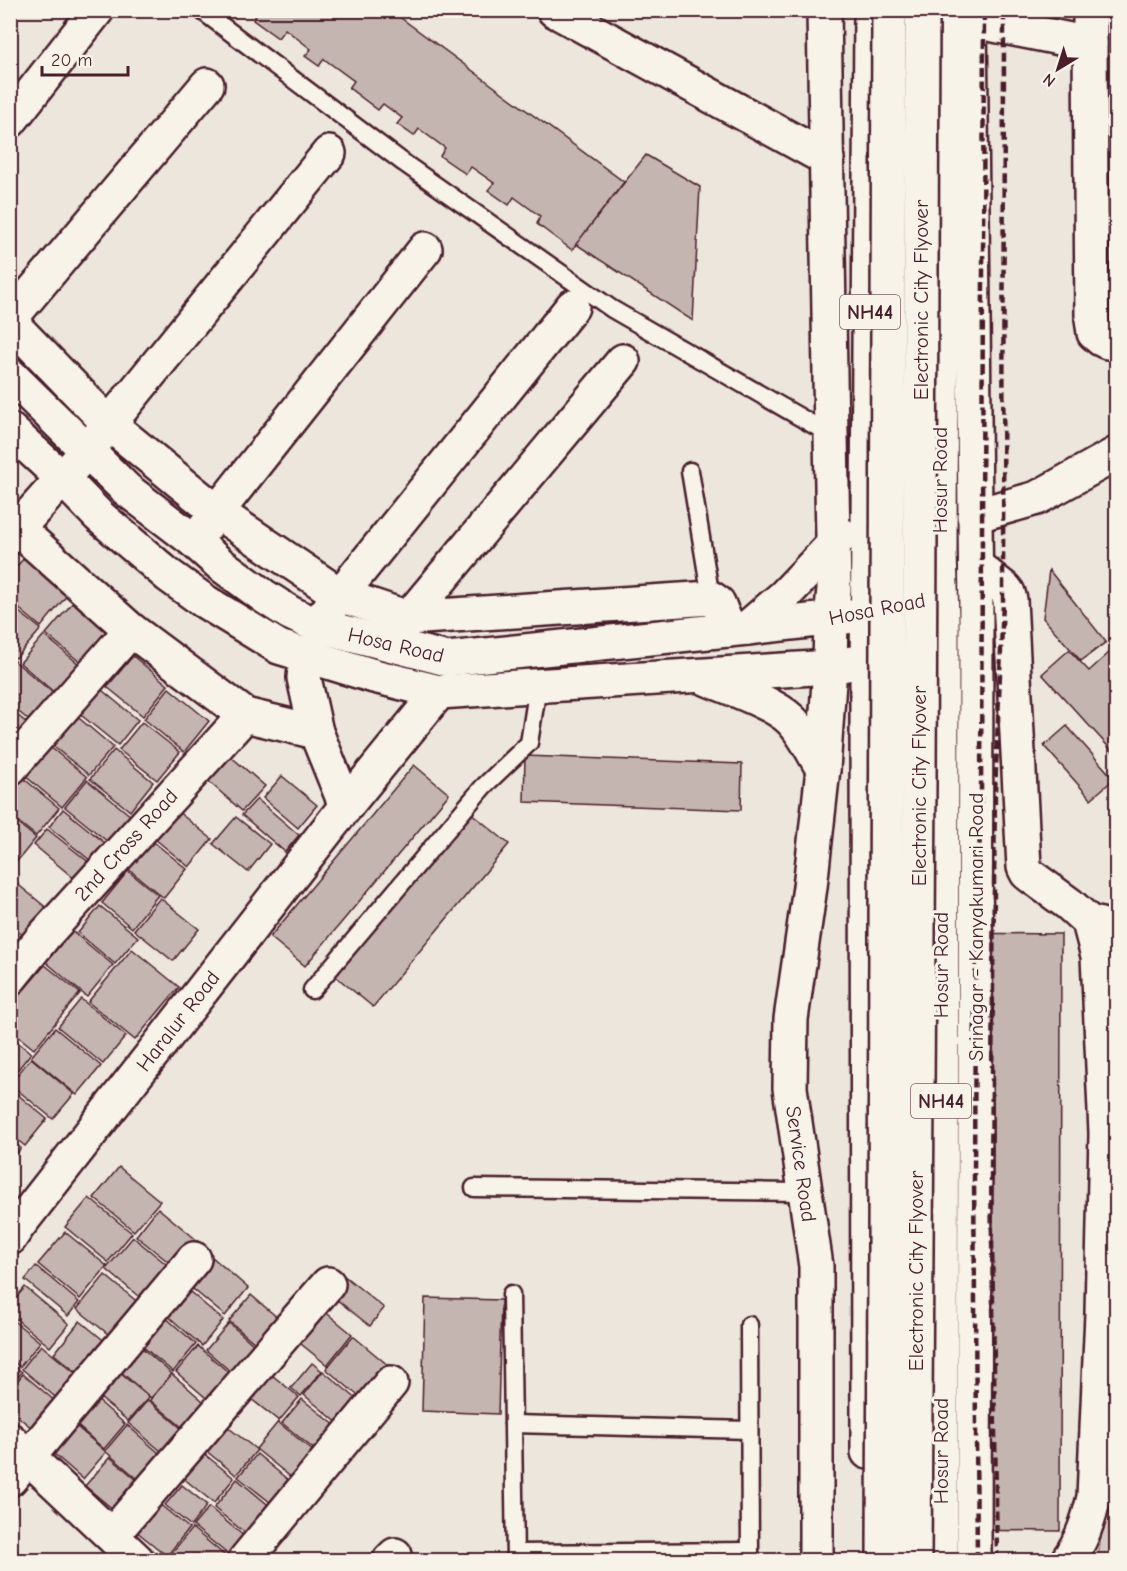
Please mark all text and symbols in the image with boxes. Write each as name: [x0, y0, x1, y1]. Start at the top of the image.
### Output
scale bar: [42, 39, 128, 77]
north arrow: [1028, 39, 1088, 99]
text: 20 m: [51, 50, 92, 71]
text: N: [1040, 70, 1059, 90]
street label: Electronic City Flyover: [909, 199, 933, 400]
road number: NH44: [840, 295, 900, 329]
street label: Hosur Road: [928, 427, 952, 533]
street label: Hosa Road: [827, 588, 927, 630]
street label: Hosa Road: [346, 622, 446, 668]
street label: Electronic City Flyover: [907, 685, 931, 886]
street label: 2nd Cross Road: [69, 784, 183, 906]
street label: Srinagar - Kanyakumari Road: [964, 793, 988, 1061]
street label: Hosur Road: [929, 912, 953, 1018]
street label: Haralur Road: [131, 966, 225, 1076]
road number: NH44: [911, 1084, 971, 1118]
street label: Service Road: [781, 1104, 821, 1224]
street label: Electronic City Flyover: [904, 1170, 928, 1371]
street label: Hosur Road: [929, 1398, 953, 1504]

